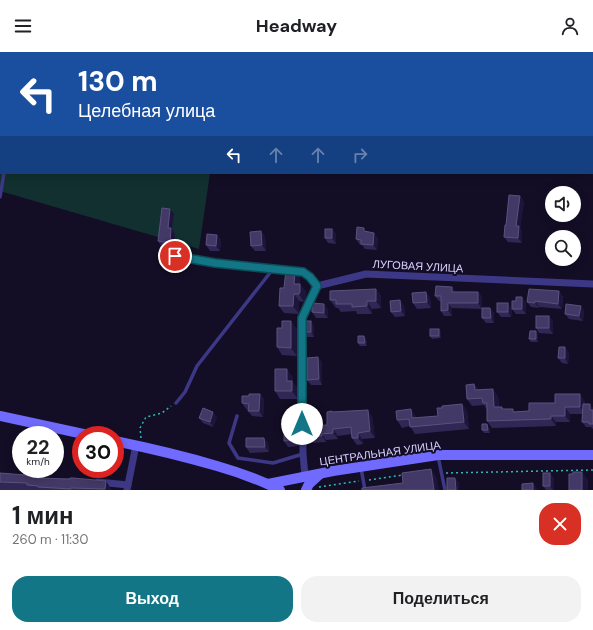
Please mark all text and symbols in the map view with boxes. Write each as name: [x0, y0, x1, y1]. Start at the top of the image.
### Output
text: Headway: [256, 14, 337, 38]
icon: menu: [12, 15, 34, 37]
icon: person: [559, 15, 581, 37]
text: 130 m: [78, 63, 158, 100]
icon: left: [12, 68, 64, 120]
text: Целебная улица: [78, 99, 215, 123]
icon: left: [223, 144, 245, 166]
icon: ahead: [265, 144, 287, 166]
icon: ahead: [307, 144, 329, 166]
icon: right: [349, 144, 371, 166]
map controls: [545, 186, 581, 266]
button: sound: [545, 186, 581, 222]
button: search: [545, 230, 581, 266]
pin: [158, 239, 192, 273]
icon: arrive: [164, 245, 186, 267]
street label: ЛУГОВАЯ УЛИЦА: [372, 257, 464, 275]
position arrow: [281, 403, 323, 445]
speed limit sign: 30: [72, 426, 124, 478]
text: 22: [26, 434, 50, 460]
street label: ЦЕНТРАЛЬНАЯ УЛИЦА: [319, 437, 442, 468]
text: km/h: [26, 455, 50, 468]
text: 1 мин: [12, 500, 73, 531]
button: close: [539, 503, 581, 545]
text: 260 m · 11:30: [12, 531, 88, 548]
button: Выход: [12, 576, 293, 622]
button: Поделиться: [301, 576, 581, 622]

